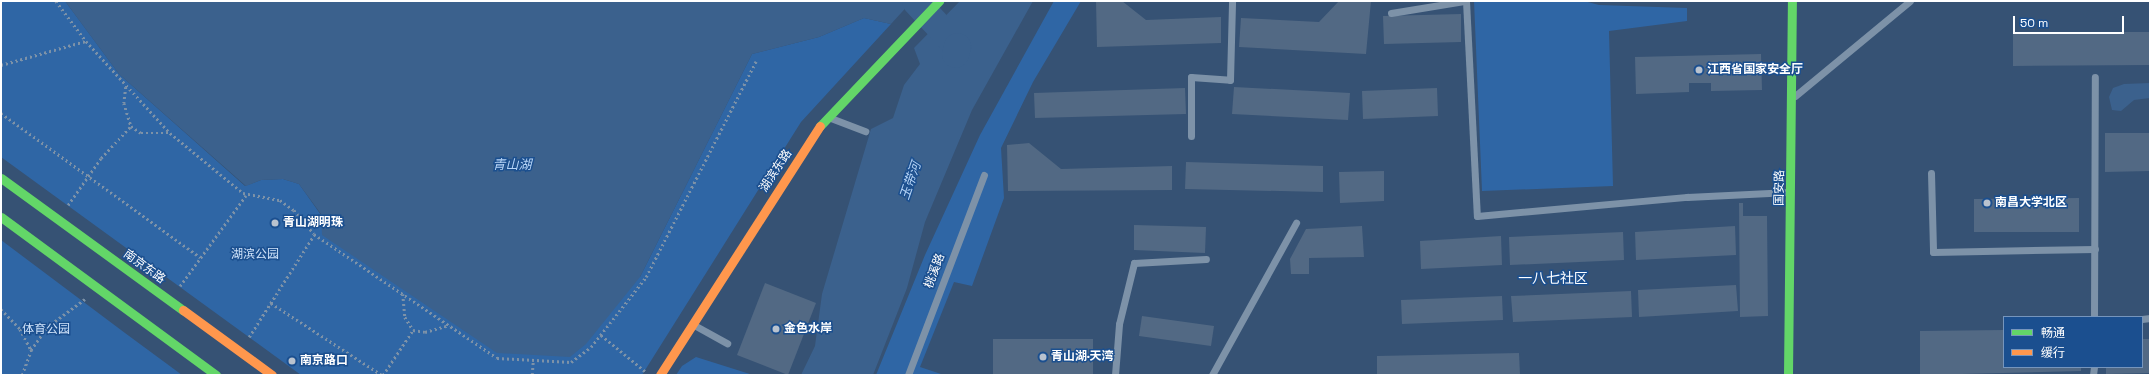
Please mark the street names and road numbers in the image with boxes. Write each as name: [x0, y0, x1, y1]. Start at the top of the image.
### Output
street label: 湖滨东路: [757, 147, 795, 195]
street label: 国安路: [1772, 170, 1788, 206]
street label: 南京东路: [120, 247, 168, 287]
street label: 桃溪路: [922, 252, 948, 290]

